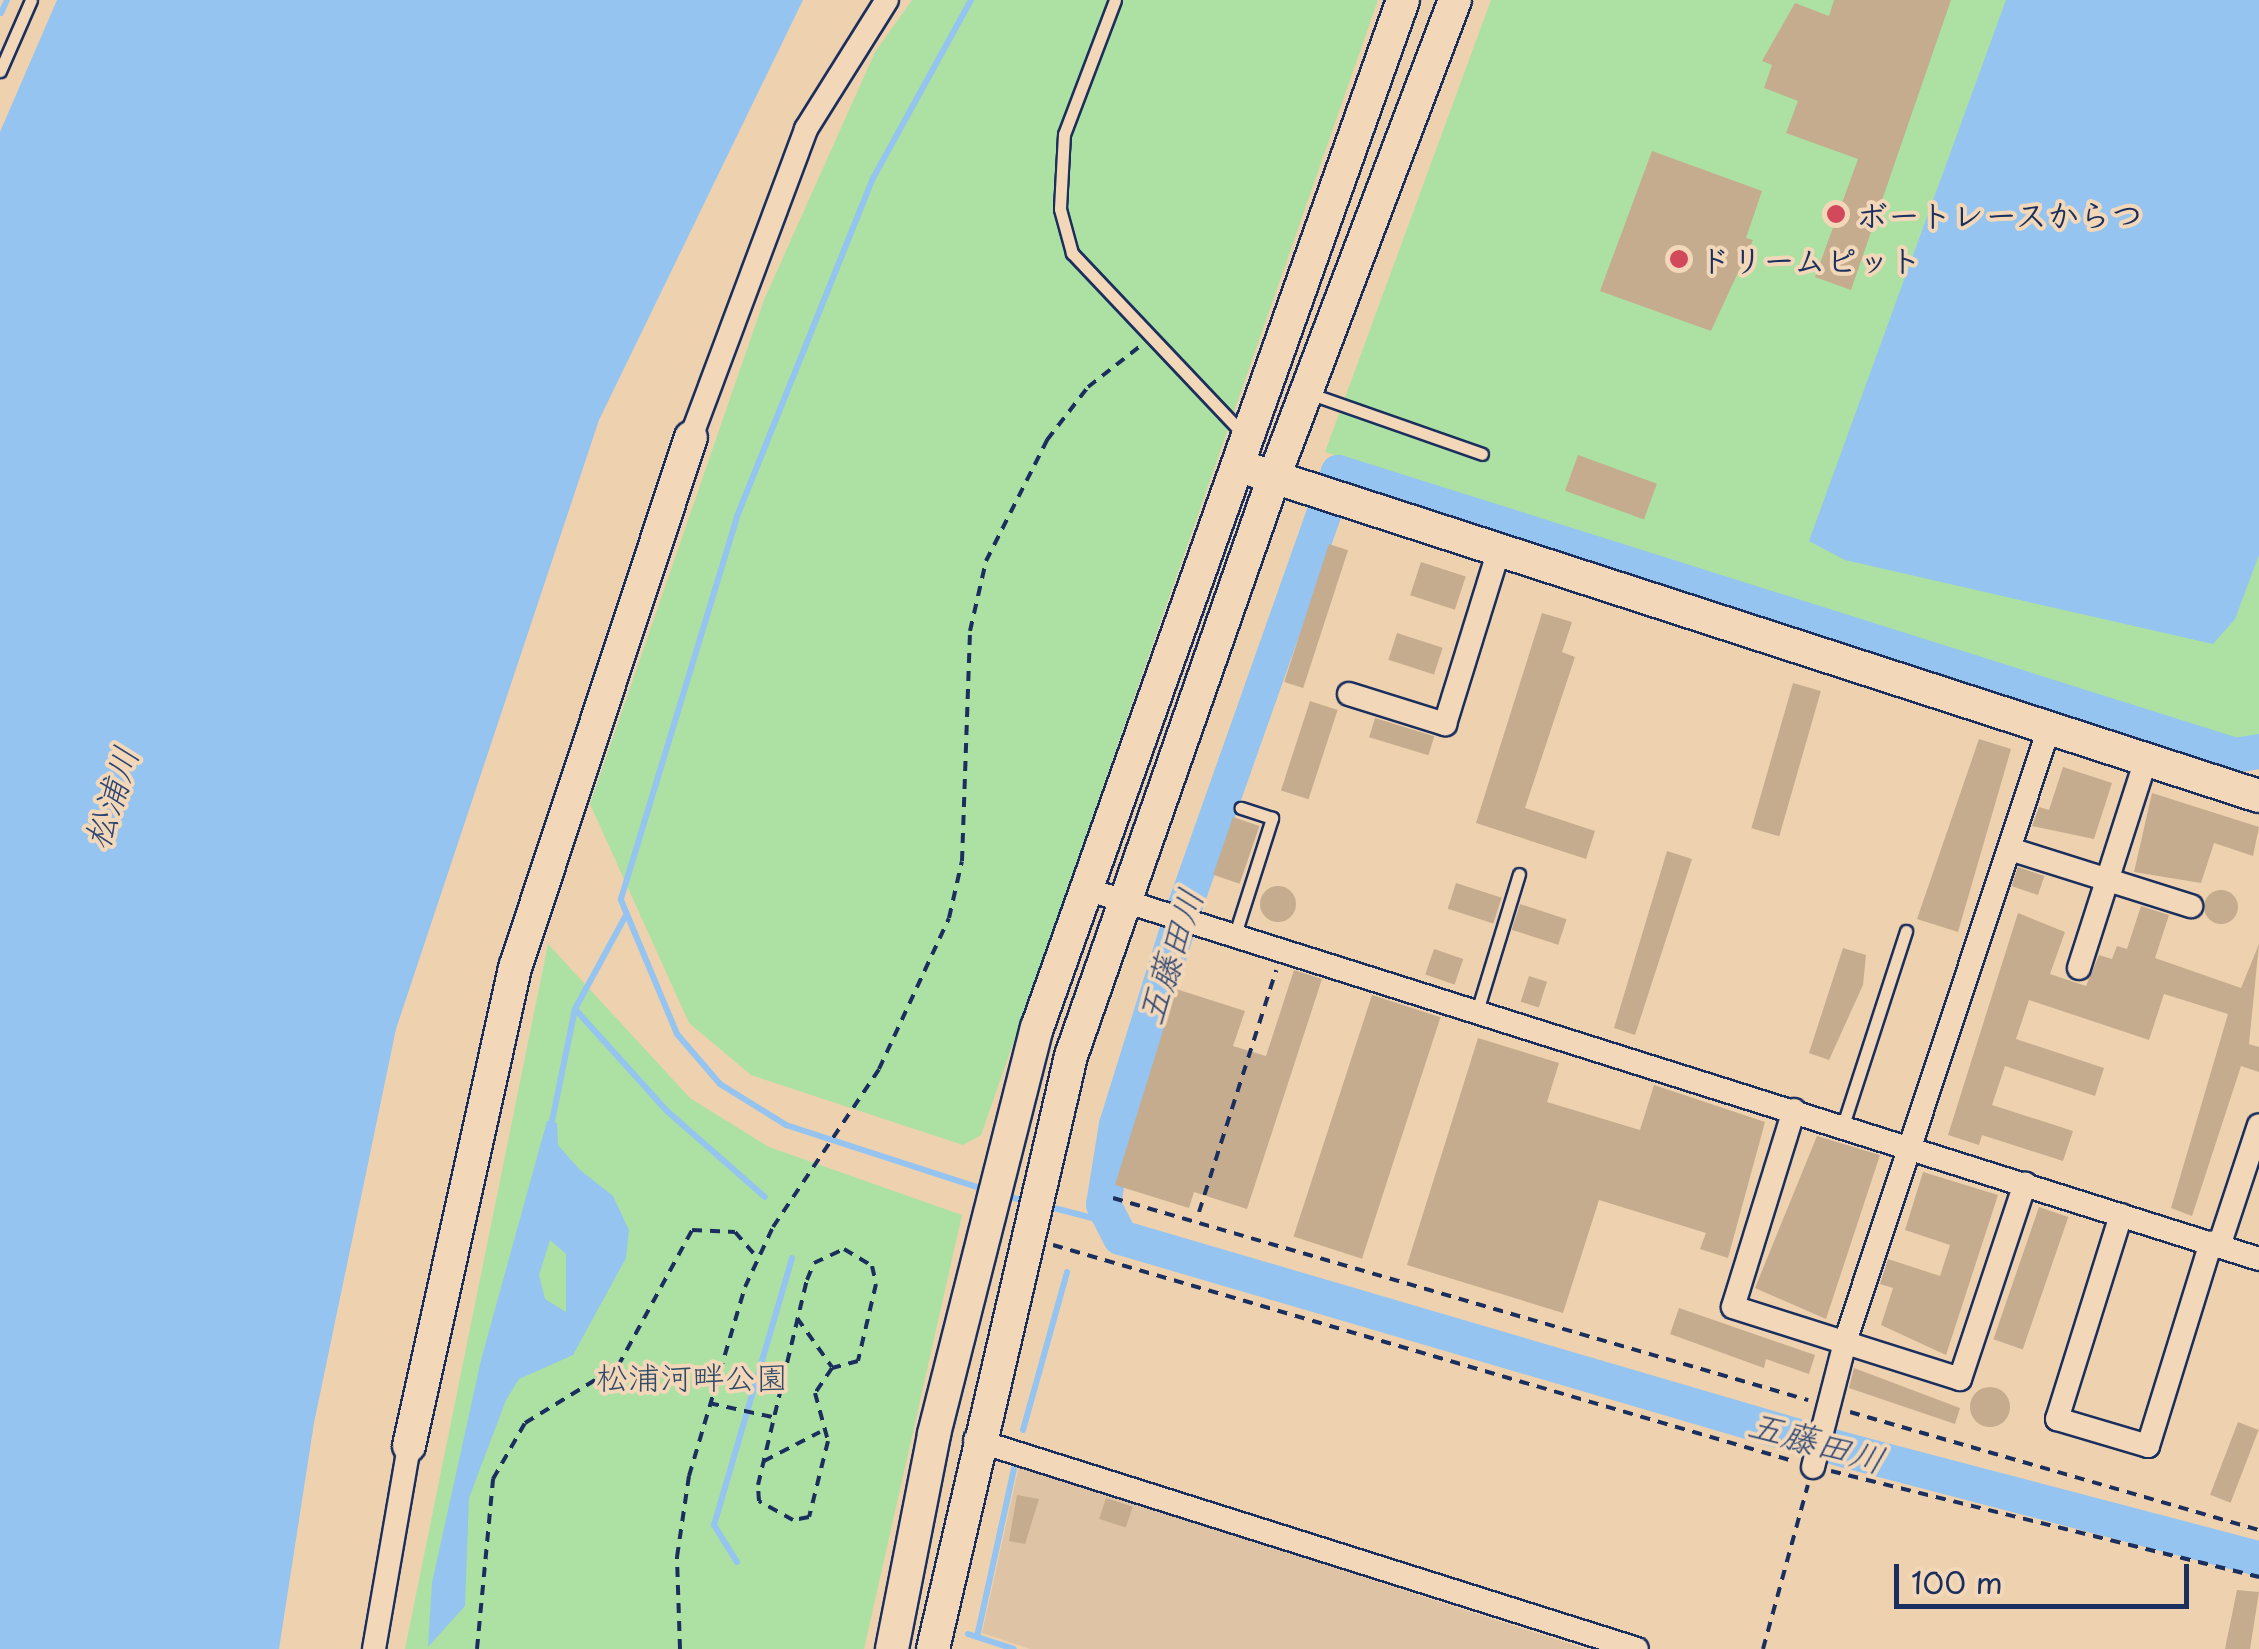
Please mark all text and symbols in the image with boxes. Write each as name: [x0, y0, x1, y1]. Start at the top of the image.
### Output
place label: ボートレースからつ: [1856, 195, 2145, 233]
marker: ボートレースからつ: [1825, 203, 1847, 225]
place label: ドリームピット: [1699, 240, 1923, 278]
marker: ドリームピット: [1668, 248, 1690, 270]
water label: 松浦川: [74, 741, 146, 853]
water label: 五藤田川: [1127, 883, 1211, 1029]
park label: 松浦河畔公園: [596, 1357, 788, 1395]
water label: 五藤田川: [1744, 1402, 1890, 1480]
scale bar: [1899, 1544, 2194, 1606]
text: 100 m: [1911, 1559, 2003, 1604]

